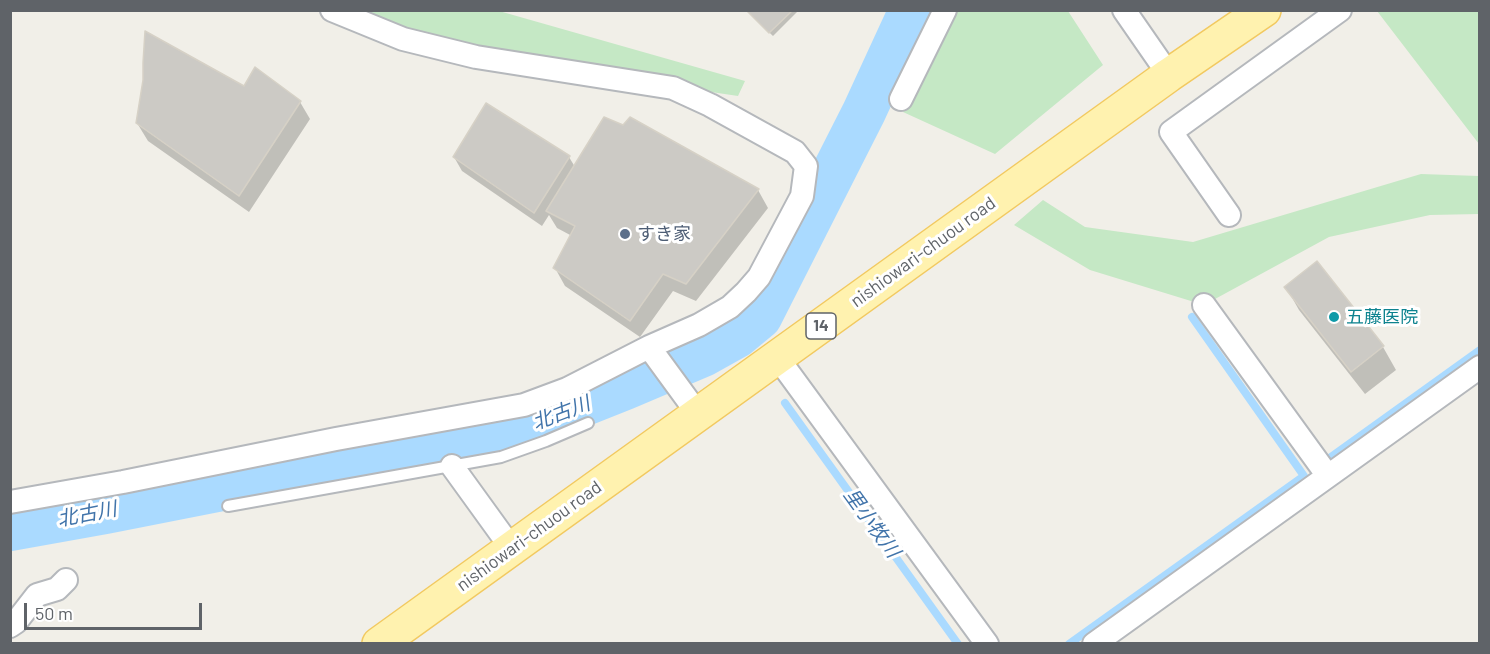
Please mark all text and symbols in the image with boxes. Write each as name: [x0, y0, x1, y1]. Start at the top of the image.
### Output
street label: nishiowari-chuou road: [846, 192, 1000, 312]
place label: すき家: [637, 223, 691, 245]
marker: すき家: [618, 227, 632, 241]
place label: 五藤医院: [1346, 306, 1418, 328]
marker: 五藤医院: [1327, 310, 1341, 324]
road number: 14: [806, 313, 836, 339]
water label: 北古川: [529, 391, 593, 435]
street label: nishiowari-chuou road: [452, 476, 606, 596]
water label: 里小牧川: [839, 484, 905, 562]
water label: 北古川: [55, 496, 119, 532]
scale bar: [27, 591, 206, 629]
text: 50 m: [35, 602, 73, 624]

